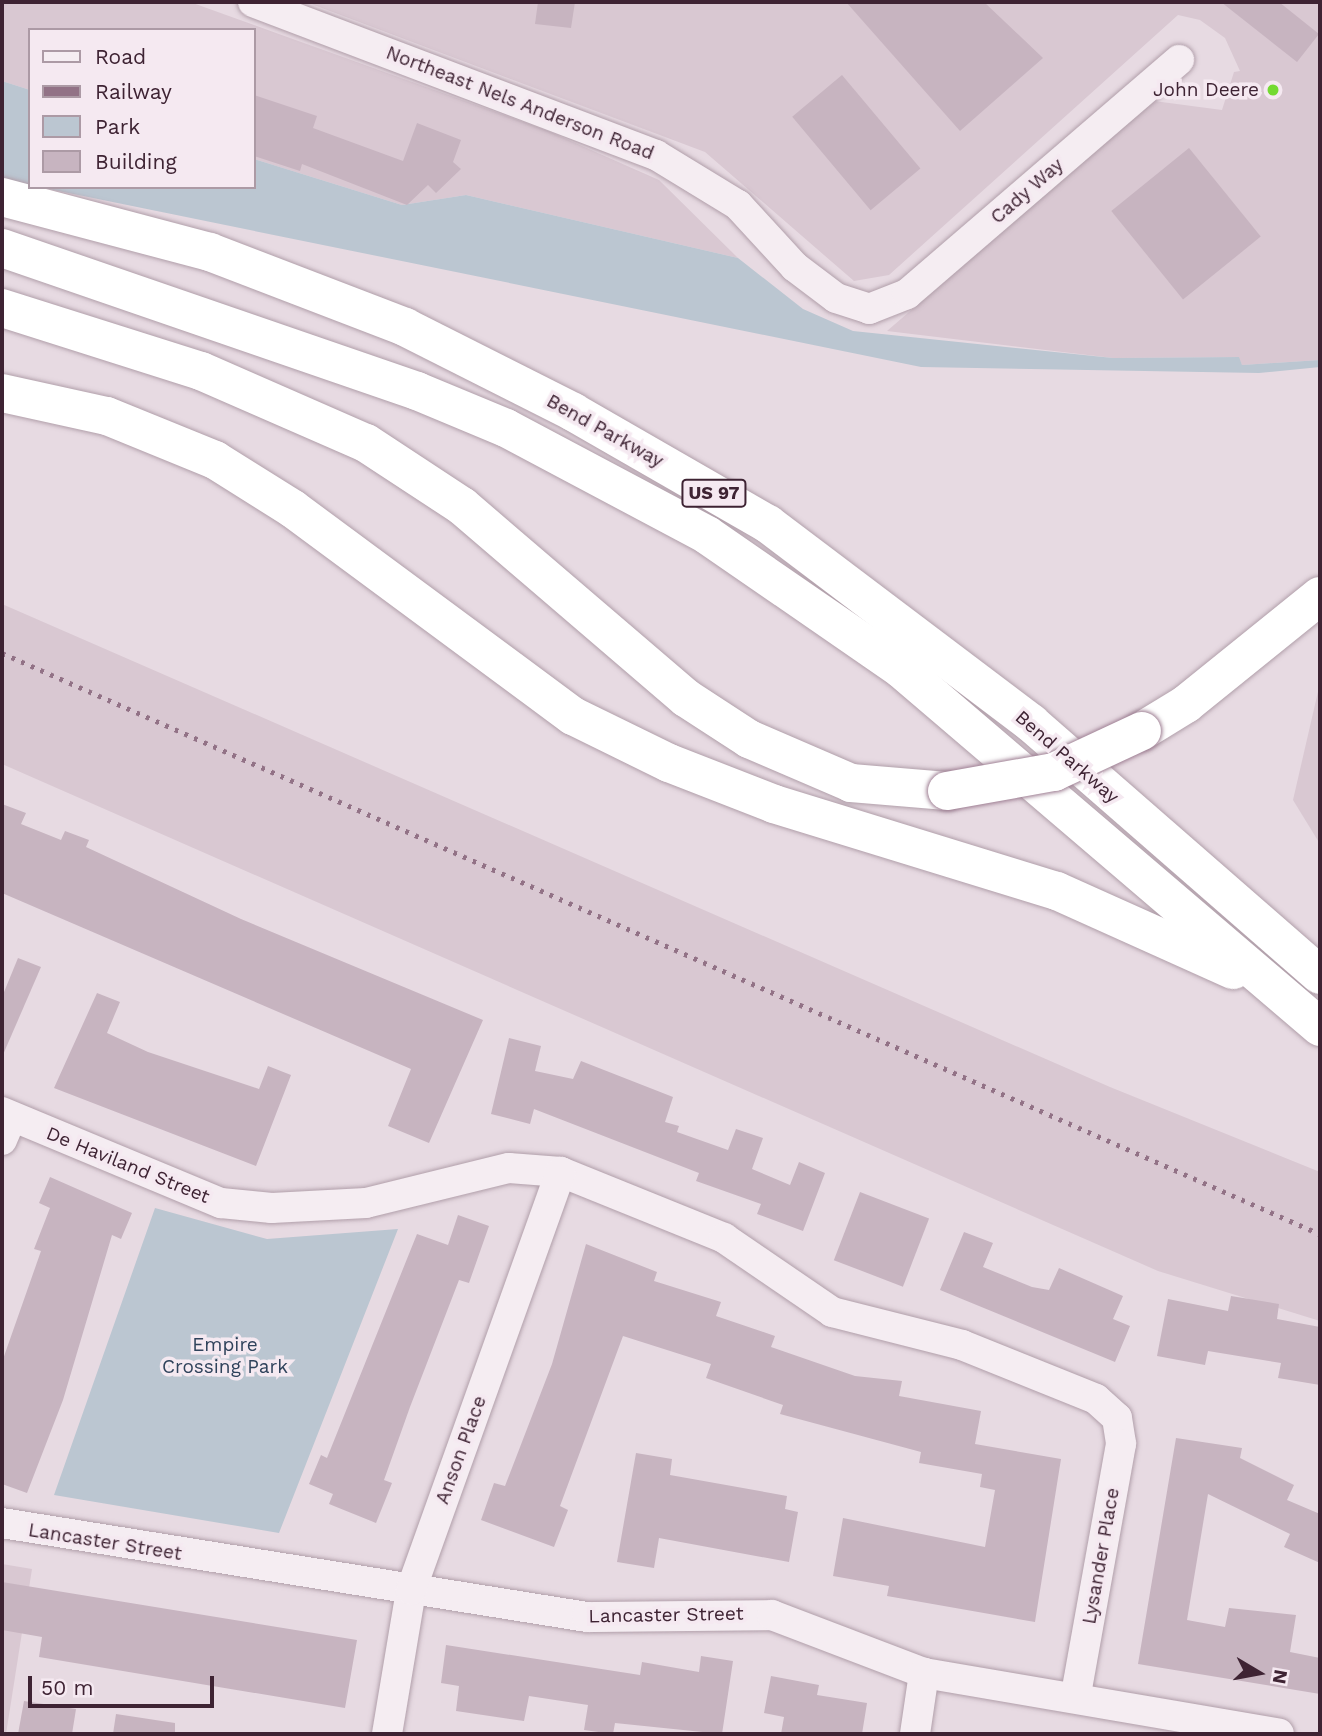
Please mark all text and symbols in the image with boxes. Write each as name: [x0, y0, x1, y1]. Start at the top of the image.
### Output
legend: [28, 28, 256, 189]
street label: Northeast Nels Anderson Road: [382, 41, 658, 165]
text: Road: [95, 44, 146, 69]
text: Railway: [95, 79, 172, 104]
place label: John Deere: [1153, 79, 1259, 101]
marker: John Deere: [1265, 82, 1281, 98]
text: Park: [95, 114, 140, 139]
text: Building: [95, 149, 177, 174]
street label: Cady Way: [986, 153, 1068, 229]
street label: Bend Parkway: [543, 389, 667, 473]
road number: US 97: [681, 478, 747, 508]
street label: Bend Parkway: [1010, 706, 1124, 808]
street label: De Haviland Street: [43, 1122, 213, 1208]
park label: Empire Crossing Park: [162, 1334, 288, 1378]
street label: Anson Place: [431, 1393, 491, 1507]
street label: Lysander Place: [1078, 1486, 1124, 1626]
street label: Lancaster Street: [26, 1519, 184, 1565]
street label: Lancaster Street: [588, 1602, 744, 1628]
north arrow: [1224, 1638, 1294, 1708]
scale bar: [32, 1662, 217, 1706]
text: N: [1268, 1668, 1293, 1686]
text: 50 m: [41, 1675, 93, 1700]

